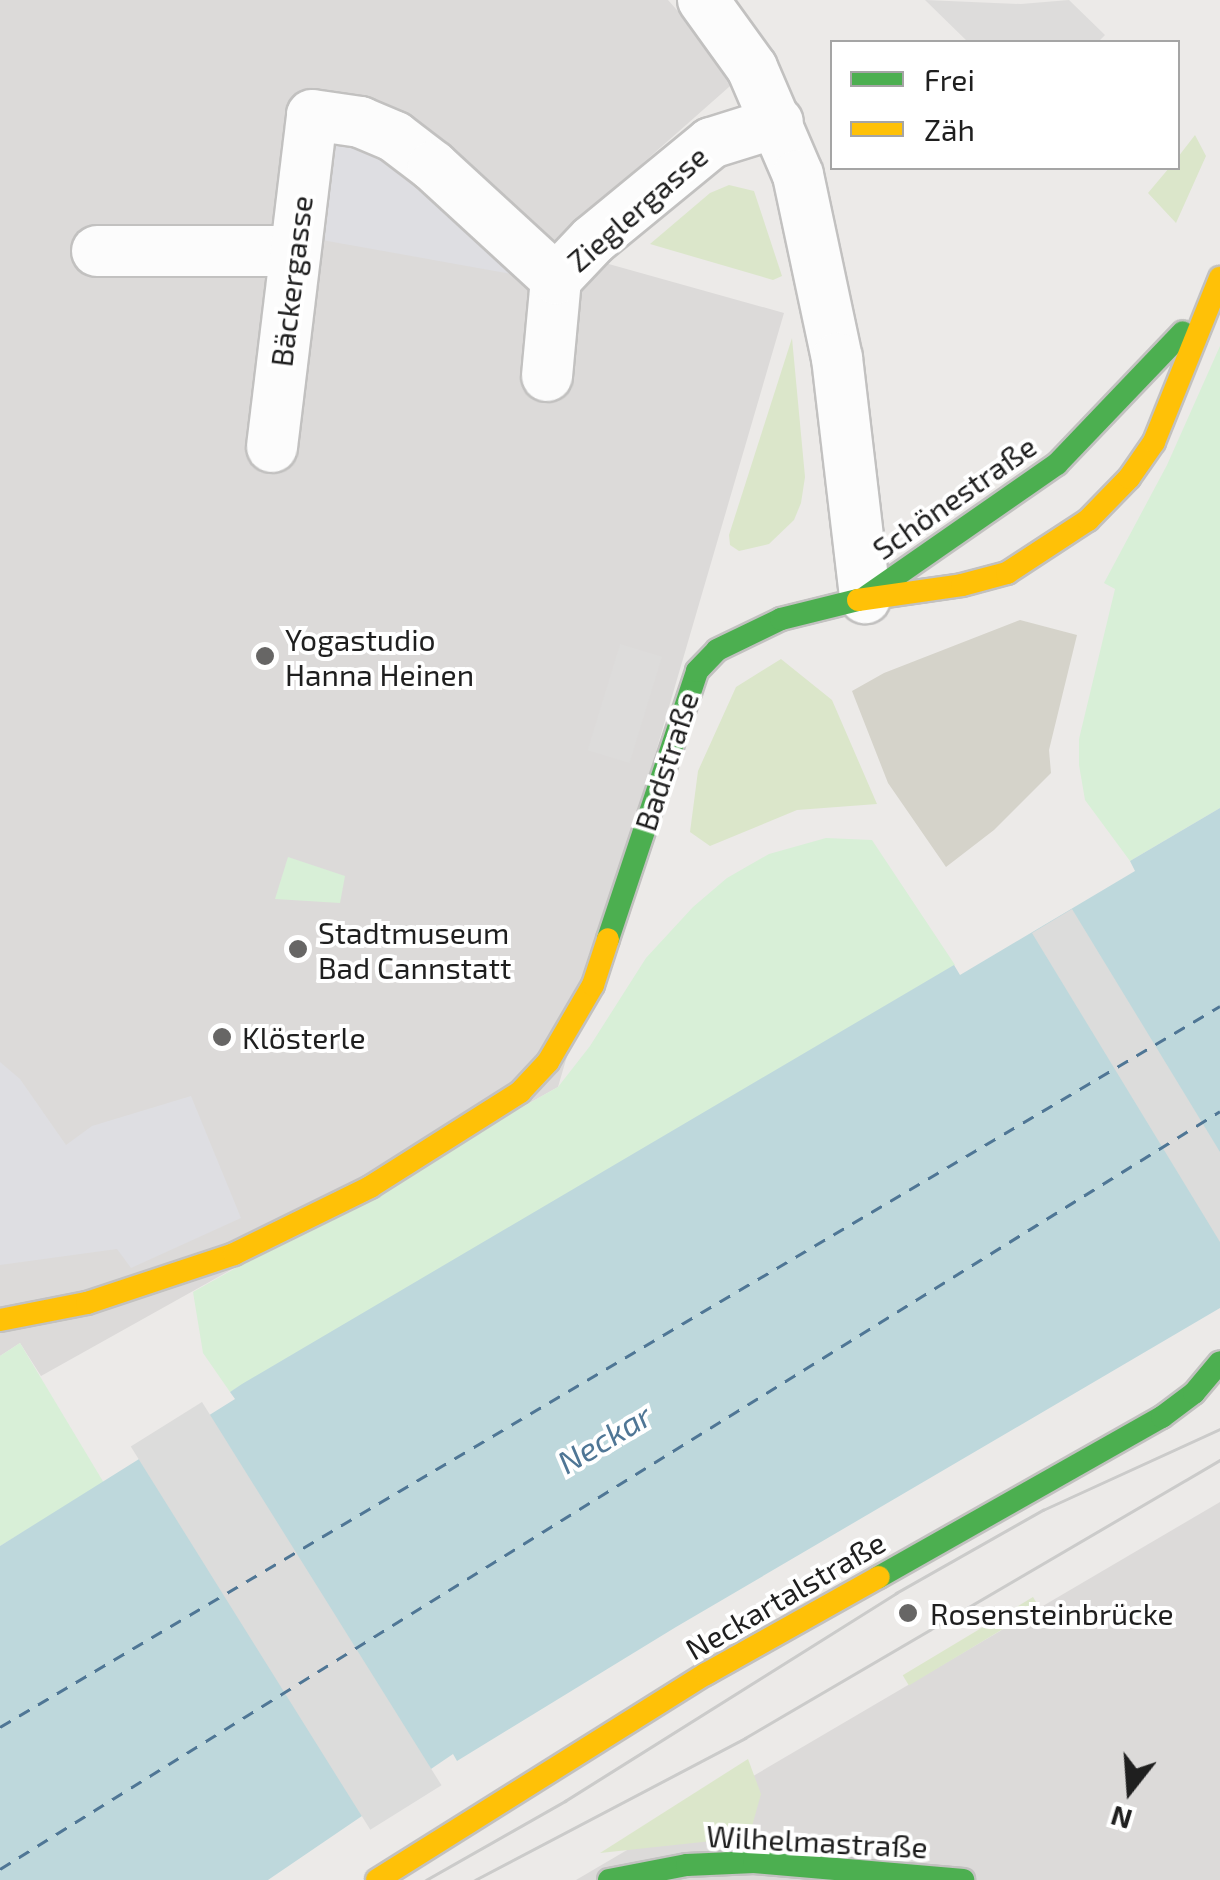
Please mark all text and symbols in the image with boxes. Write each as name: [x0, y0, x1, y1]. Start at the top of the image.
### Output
legend: [830, 40, 1180, 170]
text: Frei: [924, 61, 975, 97]
text: Zäh: [924, 111, 975, 147]
street label: Zieglergasse: [560, 137, 714, 279]
street label: Bäckergasse: [263, 193, 319, 369]
street label: Schönestraße: [865, 427, 1043, 567]
place label: Yogastudio Hanna Heinen: [285, 621, 474, 692]
marker: Yogastudio Hanna Heinen: [254, 645, 276, 667]
street label: Badstraße: [627, 687, 705, 835]
place label: Stadtmuseum Bad Cannstatt: [318, 914, 511, 984]
marker: Stadtmuseum Bad Cannstatt: [287, 938, 309, 960]
place label: Klösterle: [242, 1019, 366, 1055]
marker: Klösterle: [211, 1026, 233, 1048]
water label: Neckar: [550, 1395, 658, 1481]
street label: Neckartalstraße: [679, 1523, 891, 1667]
place label: Rosensteinbrücke: [930, 1595, 1174, 1631]
marker: Rosensteinbrücke: [895, 1600, 921, 1626]
north arrow: [1080, 1740, 1180, 1840]
text: N: [1107, 1799, 1136, 1838]
street label: Wilhelmastraße: [705, 1817, 929, 1865]

